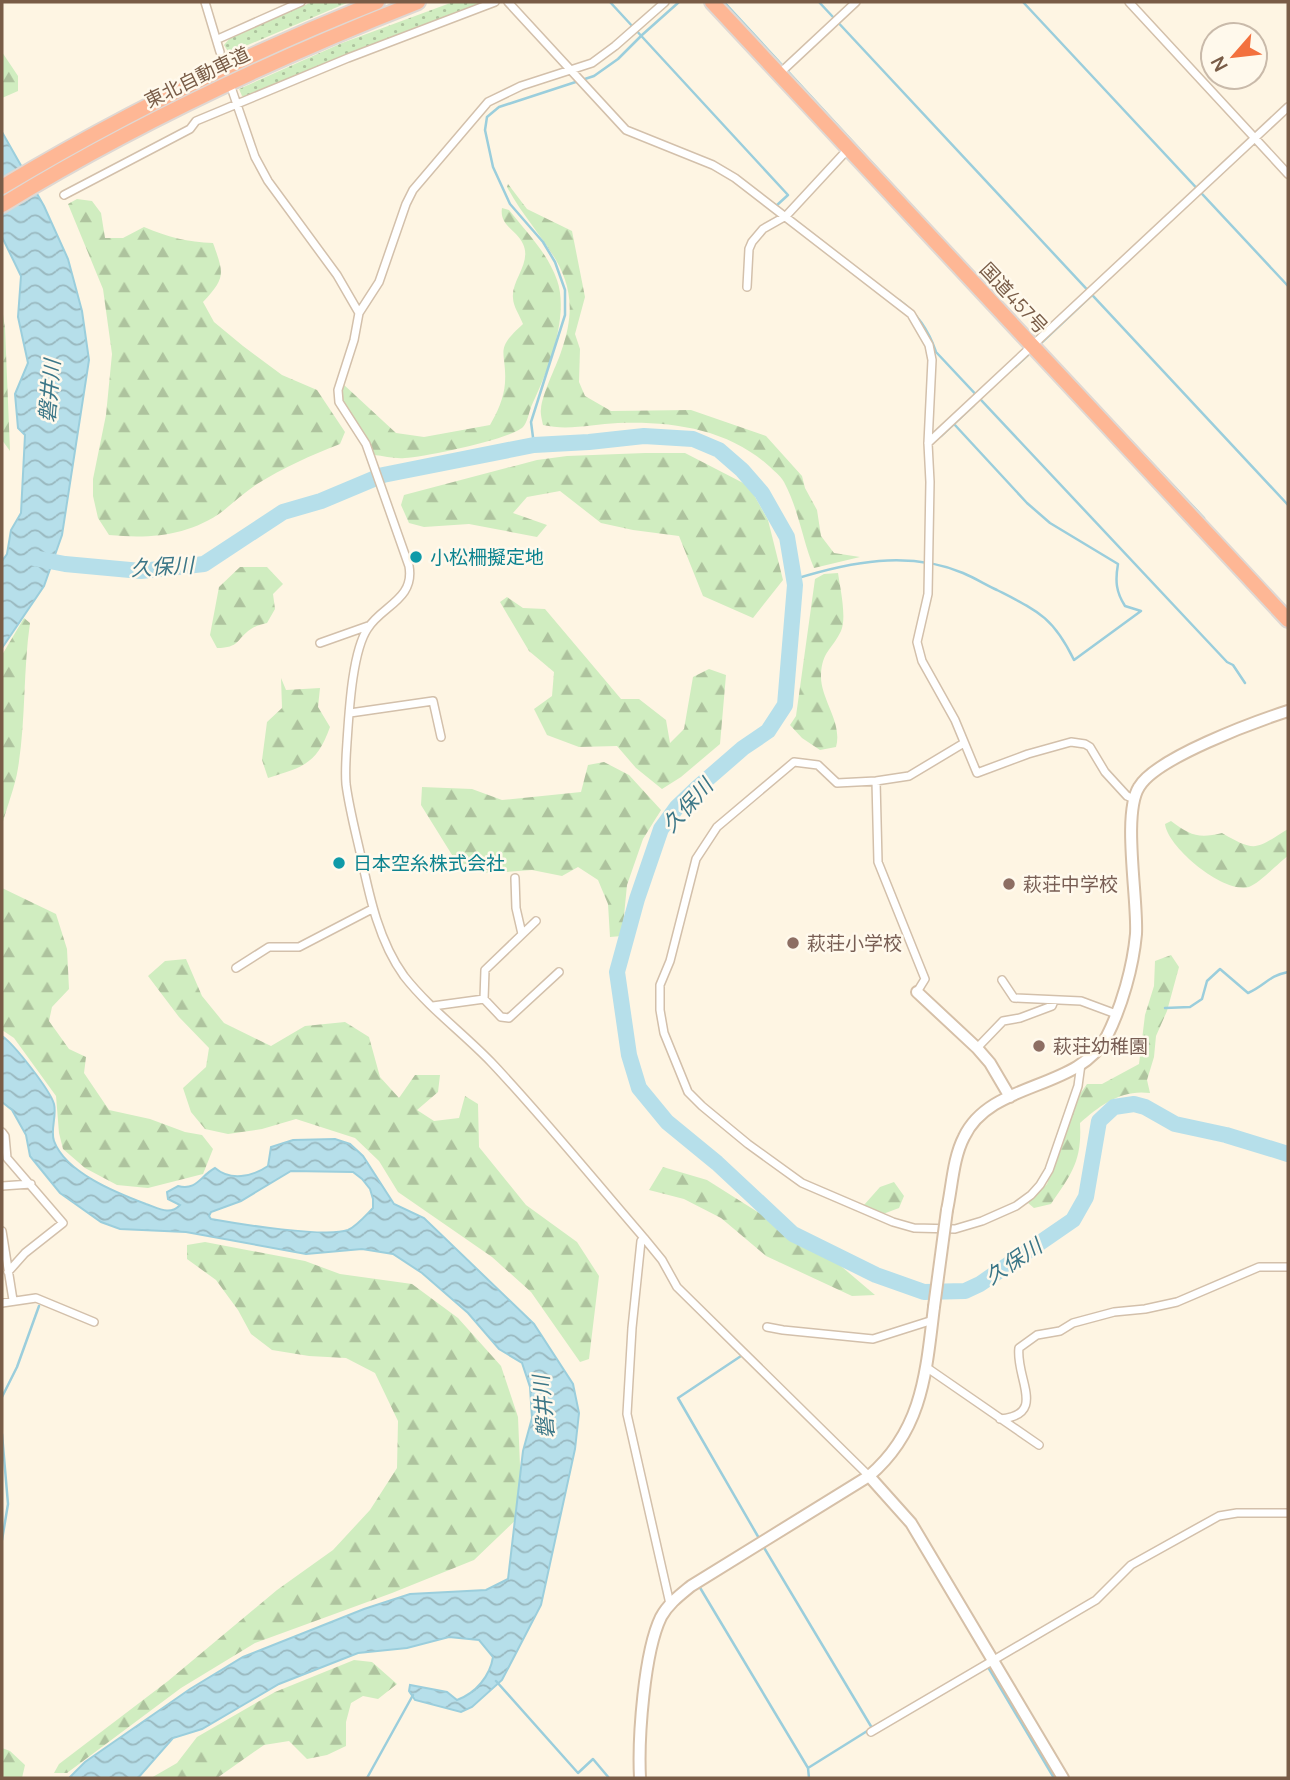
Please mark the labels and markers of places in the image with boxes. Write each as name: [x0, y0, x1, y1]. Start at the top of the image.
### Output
place label: 小松柵擬定地: [430, 544, 544, 570]
marker: 小松柵擬定地: [408, 549, 424, 565]
place label: 日本空糸株式会社: [353, 850, 505, 876]
marker: 日本空糸株式会社: [331, 855, 347, 871]
place label: 萩荘中学校: [1023, 871, 1118, 897]
marker: 萩荘中学校: [1001, 876, 1017, 892]
place label: 萩荘小学校: [807, 930, 902, 956]
marker: 萩荘小学校: [785, 935, 801, 951]
place label: 萩荘幼稚園: [1053, 1033, 1148, 1059]
marker: 萩荘幼稚園: [1031, 1038, 1047, 1054]

